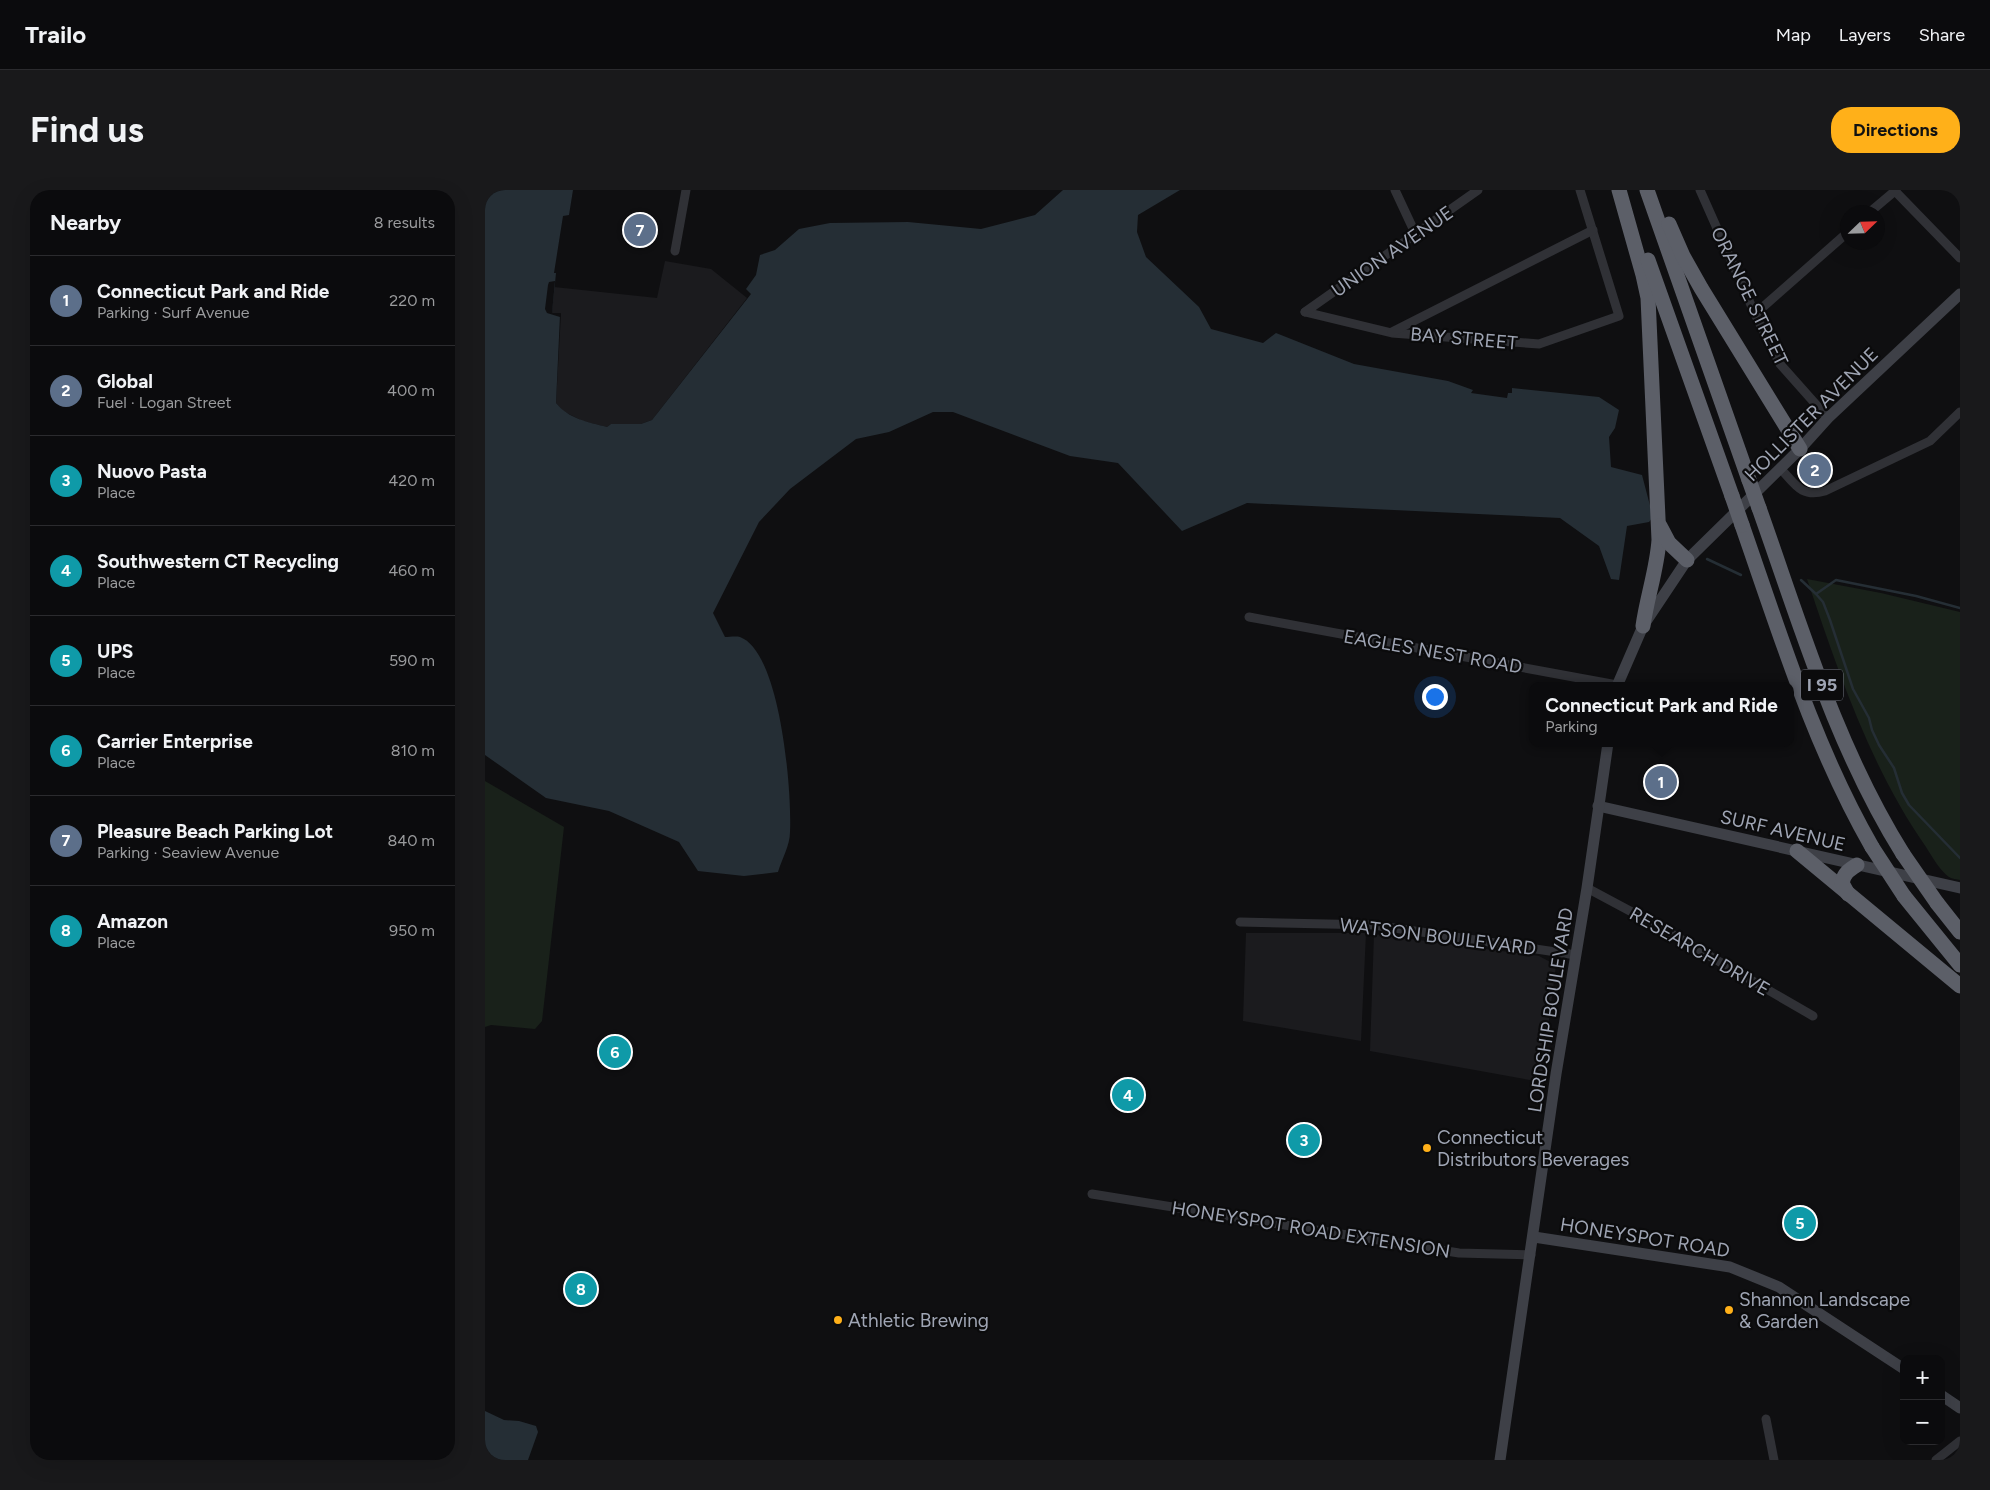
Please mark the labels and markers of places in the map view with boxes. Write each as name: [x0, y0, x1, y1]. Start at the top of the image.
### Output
pin: 7: [624, 211, 656, 249]
pin: 2: [1799, 451, 1831, 489]
pin: 1: [1645, 763, 1677, 801]
pin: 6: [599, 1033, 631, 1071]
pin: 4: [1112, 1076, 1144, 1114]
pin: 3: [1288, 1121, 1320, 1159]
place label: Connecticut Distributors Beverages: [1437, 1126, 1630, 1171]
marker: Connecticut Distributors Beverages: [1421, 1142, 1433, 1154]
pin: 5: [1784, 1204, 1816, 1242]
pin: 8: [565, 1270, 597, 1308]
place label: Shannon Landscape & Garden: [1739, 1288, 1910, 1333]
marker: Shannon Landscape & Garden: [1723, 1304, 1735, 1316]
place label: Athletic Brewing: [848, 1309, 989, 1332]
marker: Athletic Brewing: [832, 1314, 844, 1326]

